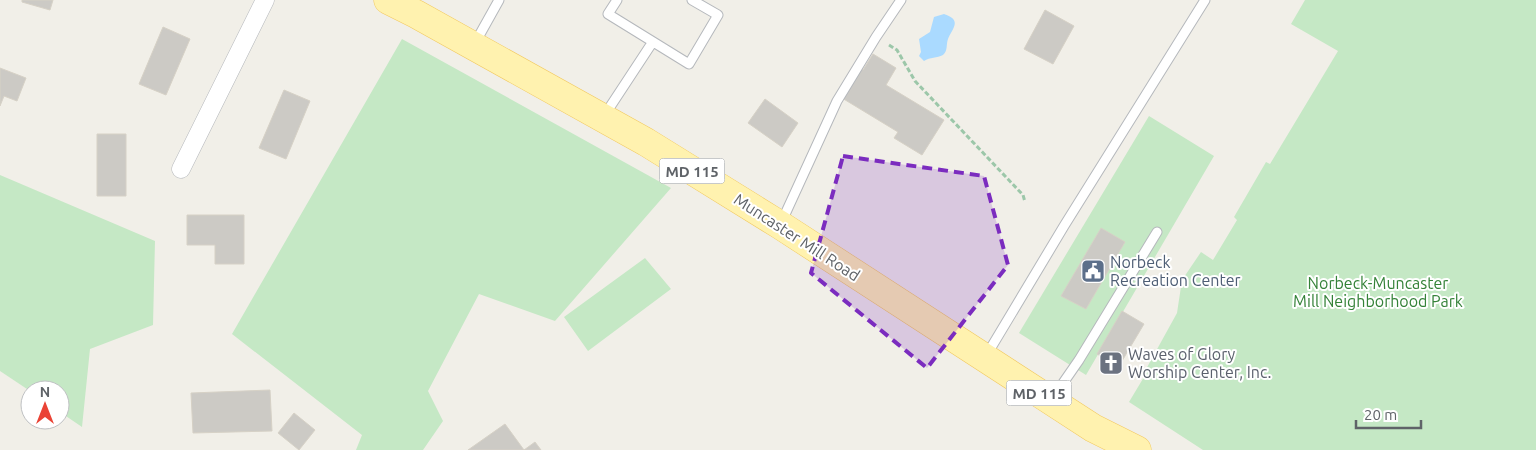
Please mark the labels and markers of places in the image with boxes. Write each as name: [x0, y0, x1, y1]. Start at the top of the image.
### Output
place label: Norbeck Recreation Center: [1110, 253, 1241, 289]
public building icon: Norbeck Recreation Center: [1080, 258, 1106, 284]
place label: Waves of Glory Worship Center, Inc.: [1128, 345, 1272, 381]
church icon: Waves of Glory Worship Center, Inc.: [1098, 350, 1124, 376]

